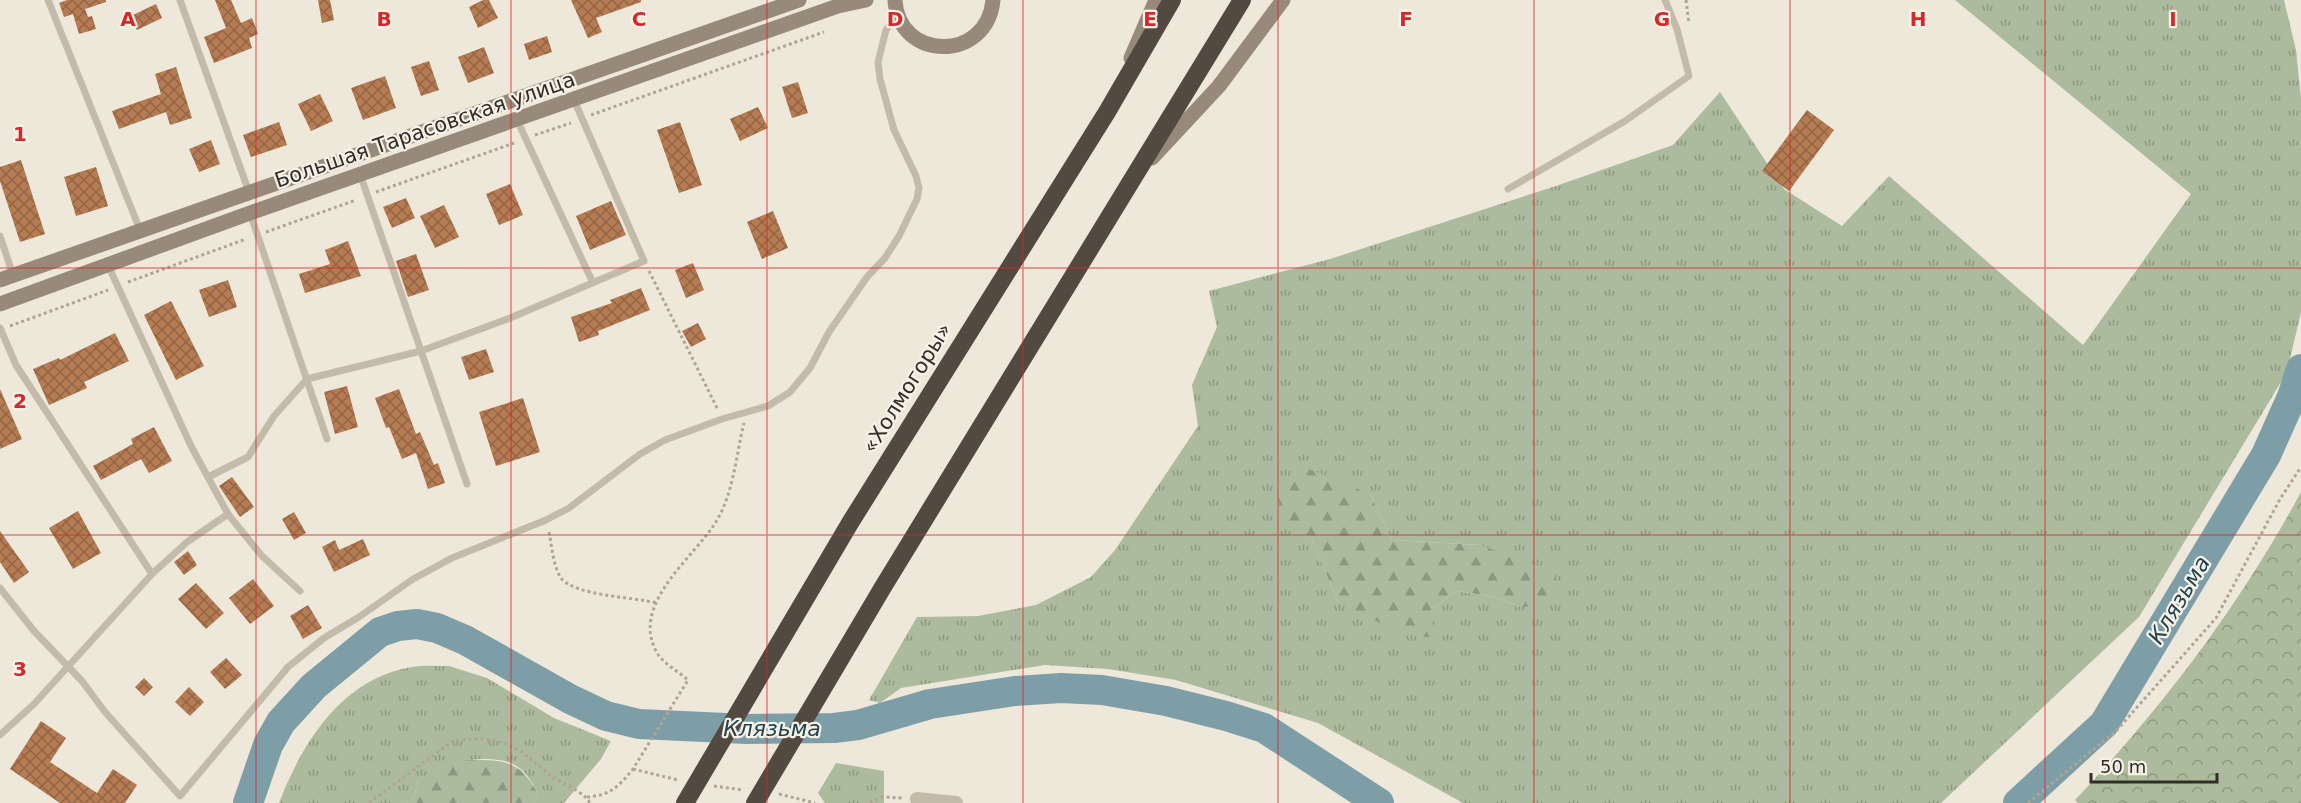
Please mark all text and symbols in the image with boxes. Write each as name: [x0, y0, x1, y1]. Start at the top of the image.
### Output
text: A: [120, 7, 136, 31]
text: B: [376, 7, 392, 31]
text: C: [632, 7, 646, 31]
text: D: [887, 7, 903, 31]
text: E: [1143, 7, 1157, 31]
text: F: [1399, 7, 1413, 31]
text: G: [1654, 7, 1670, 31]
text: H: [1910, 7, 1926, 31]
text: I: [2169, 7, 2177, 31]
street label: Большая Тарасовская улица: [272, 67, 578, 193]
text: 1: [13, 122, 27, 146]
street label: «Холмогоры»: [857, 319, 957, 457]
text: 2: [13, 389, 27, 413]
water label: Клязьма: [2143, 552, 2215, 648]
text: 3: [13, 657, 27, 681]
water label: Клязьма: [723, 716, 821, 741]
scale bar: [2091, 746, 2217, 784]
text: 50 m: [2100, 756, 2146, 777]

